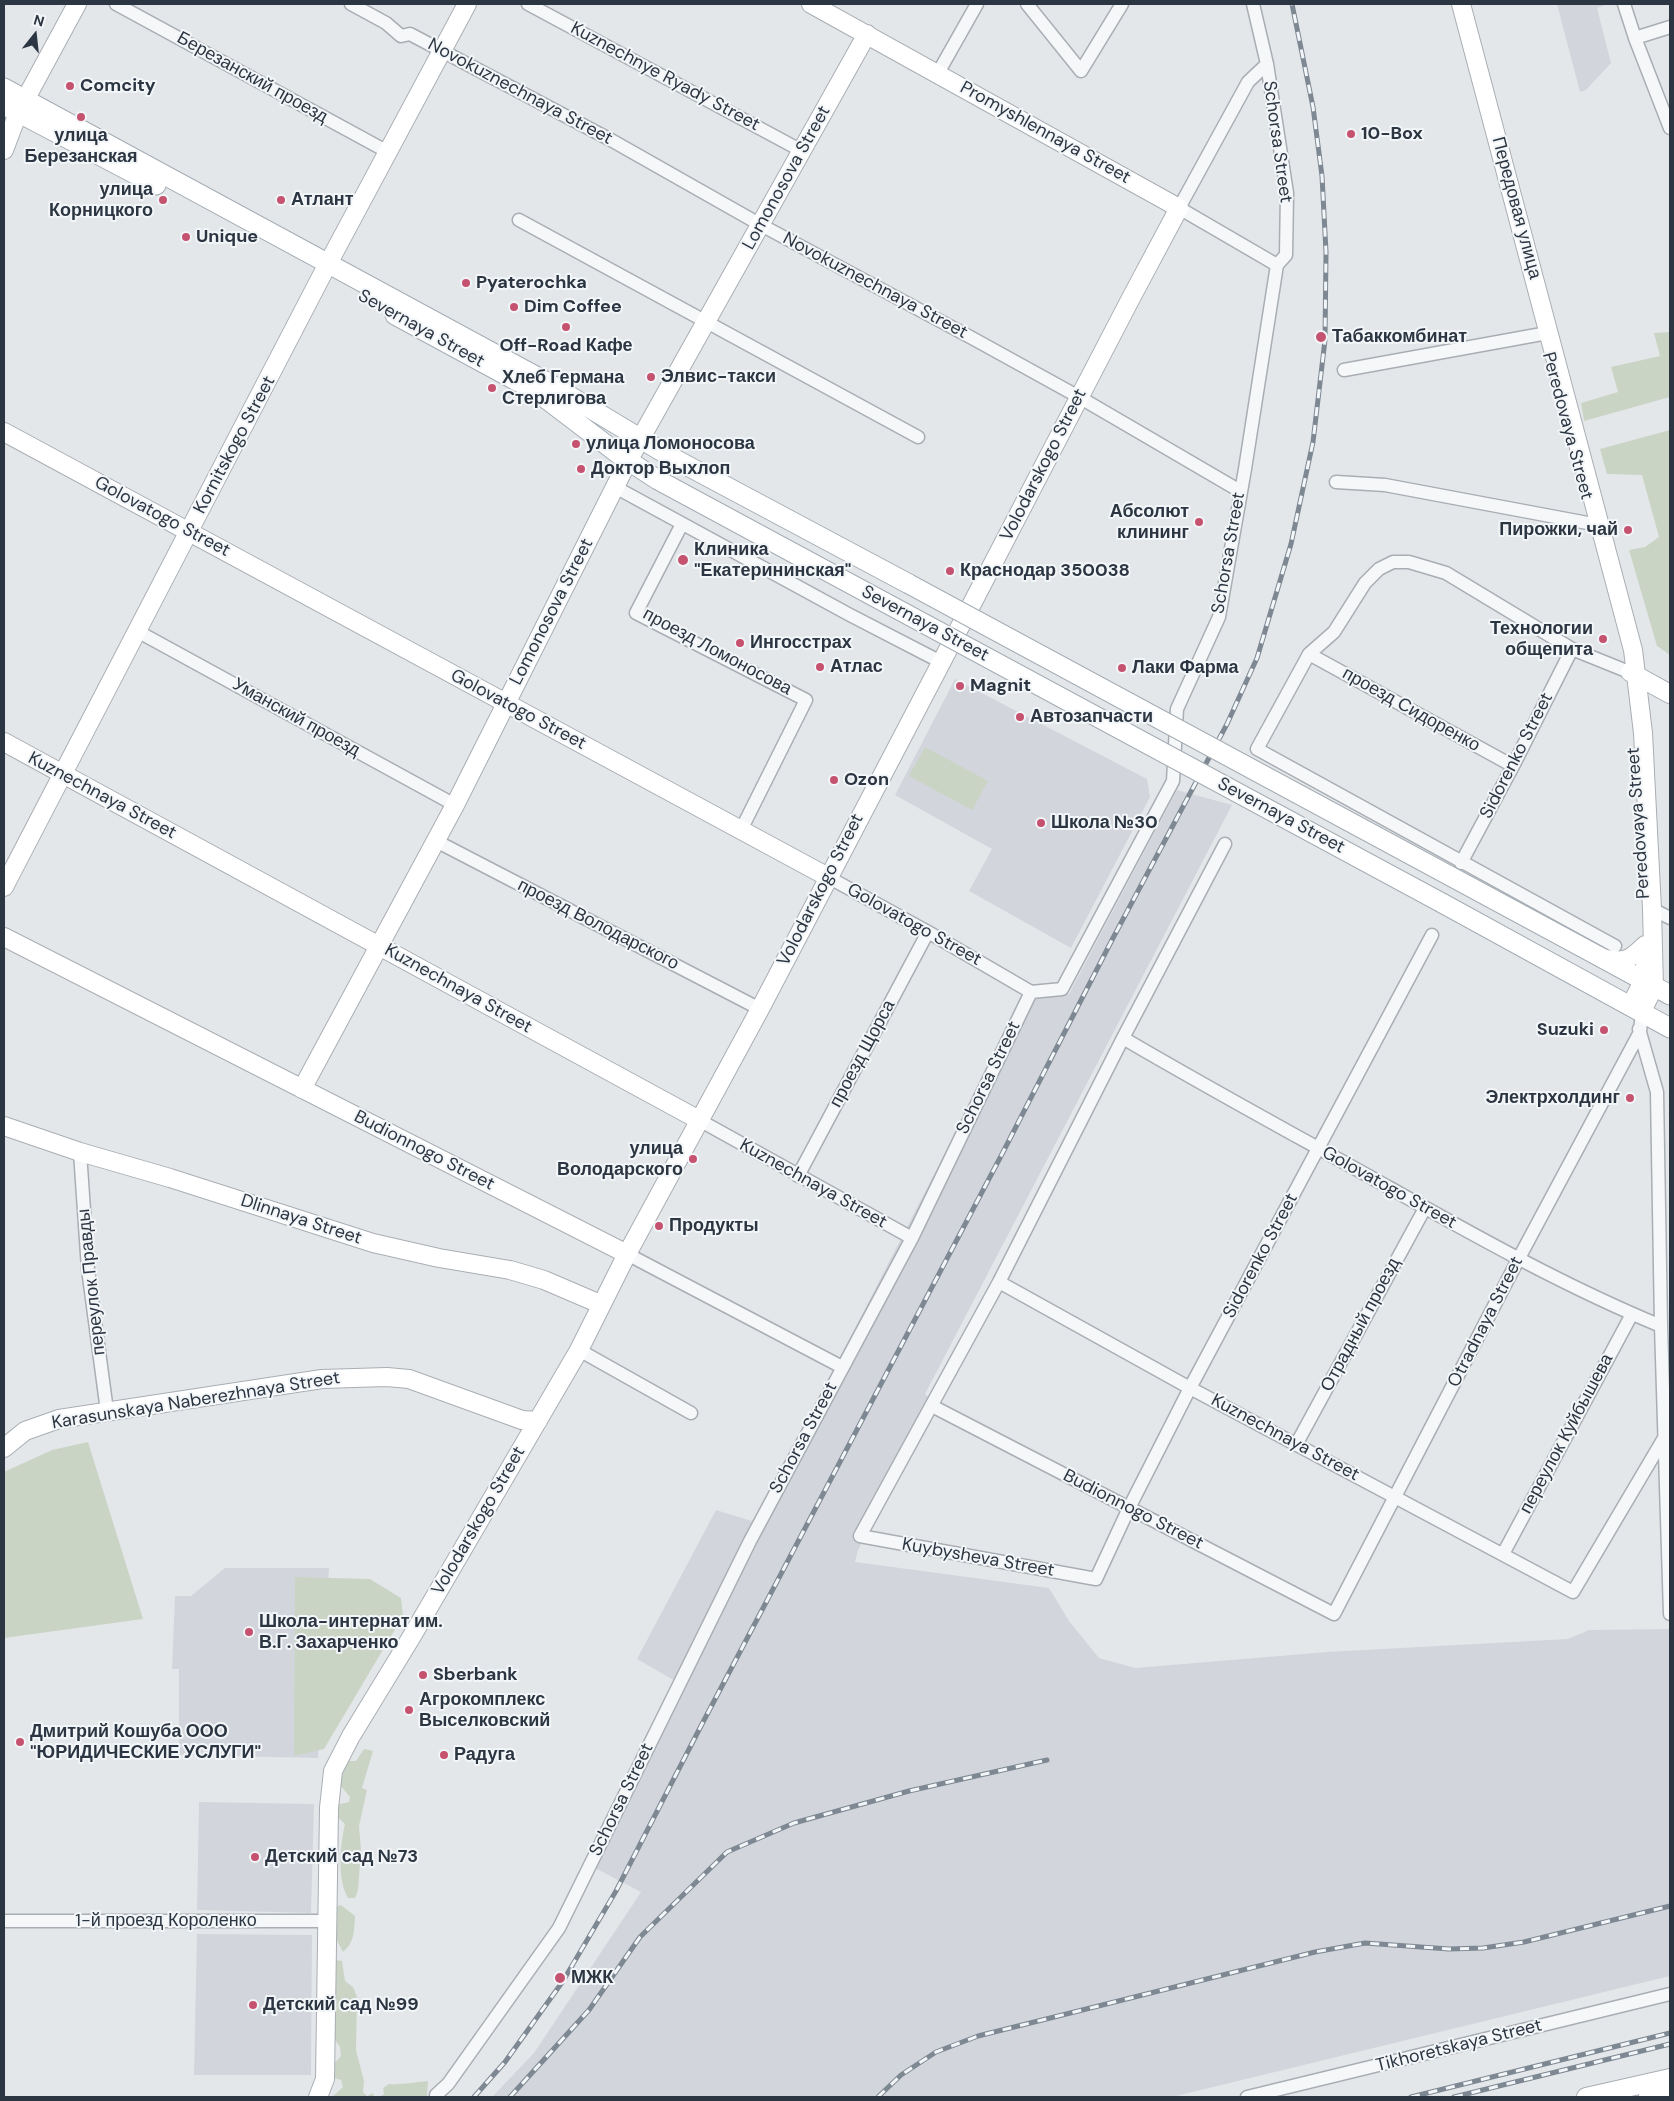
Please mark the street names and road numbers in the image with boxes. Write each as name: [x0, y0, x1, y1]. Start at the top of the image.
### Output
street label: Kuznechnye Ryady Street: [567, 18, 763, 136]
street label: Березанский проезд: [173, 28, 331, 128]
street label: Novokuznechnaya Street: [424, 34, 616, 150]
street label: Promyshlennaya Street: [956, 77, 1134, 189]
street label: Schorsa Street: [1258, 80, 1296, 204]
street label: Lomonosova Street: [738, 102, 836, 254]
street label: Передовая улица: [1487, 134, 1545, 282]
street label: Novokuznechnaya Street: [779, 228, 971, 344]
street label: Severnaya Street: [354, 285, 488, 373]
street label: Peredovaya Street: [1537, 350, 1597, 502]
street label: Kornitskogo Street: [190, 372, 280, 518]
street label: Volodarskogo Street: [996, 385, 1092, 545]
street label: Golovatogo Street: [91, 472, 233, 562]
street label: Schorsa Street: [1208, 491, 1250, 615]
street label: Lomonosova Street: [506, 535, 598, 689]
street label: Severnaya Street: [858, 581, 992, 667]
street label: проезд Ломоносова: [639, 604, 795, 700]
street label: проезд Сидоренко: [1338, 663, 1484, 757]
street label: Golovatogo Street: [447, 665, 589, 755]
street label: Уманский проезд: [228, 674, 364, 762]
street label: Sidorenko Street: [1476, 689, 1558, 823]
street label: Peredovaya Street: [1623, 747, 1655, 899]
street label: Kuznechnaya Street: [24, 748, 180, 844]
street label: Severnaya Street: [1214, 773, 1348, 859]
street label: Volodarskogo Street: [773, 810, 869, 970]
street label: проезд Володарского: [514, 875, 682, 975]
street label: Golovatogo Street: [843, 879, 985, 971]
street label: Kuznechnaya Street: [381, 940, 535, 1038]
street label: проезд Щорса: [826, 997, 900, 1111]
street label: Schorsa Street: [952, 1018, 1026, 1138]
street label: Budionnogo Street: [350, 1106, 498, 1196]
street label: Kuznechnaya Street: [736, 1135, 890, 1233]
street label: Golovatogo Street: [1318, 1142, 1460, 1234]
street label: Dlinnaya Street: [238, 1190, 364, 1250]
street label: Sidorenko Street: [1219, 1190, 1303, 1322]
street label: переулок Правды: [74, 1208, 110, 1356]
street label: Otradnaya Street: [1444, 1253, 1528, 1391]
street label: Отрадный проезд: [1317, 1254, 1405, 1396]
street label: переулок Куйбышева: [1516, 1350, 1618, 1518]
street label: Karasunskaya Naberezhnaya Street: [50, 1368, 342, 1434]
street label: Schorsa Street: [766, 1379, 842, 1497]
street label: Kuznechnaya Street: [1207, 1390, 1363, 1486]
street label: Volodarskogo Street: [428, 1443, 530, 1599]
street label: Budionnogo Street: [1059, 1465, 1207, 1555]
street label: Kuybysheva Street: [900, 1534, 1056, 1582]
street label: Schorsa Street: [585, 1740, 659, 1860]
street label: 1-й проезд Короленко: [75, 1910, 257, 1932]
street label: Tikhoretskaya Street: [1374, 2015, 1544, 2077]

